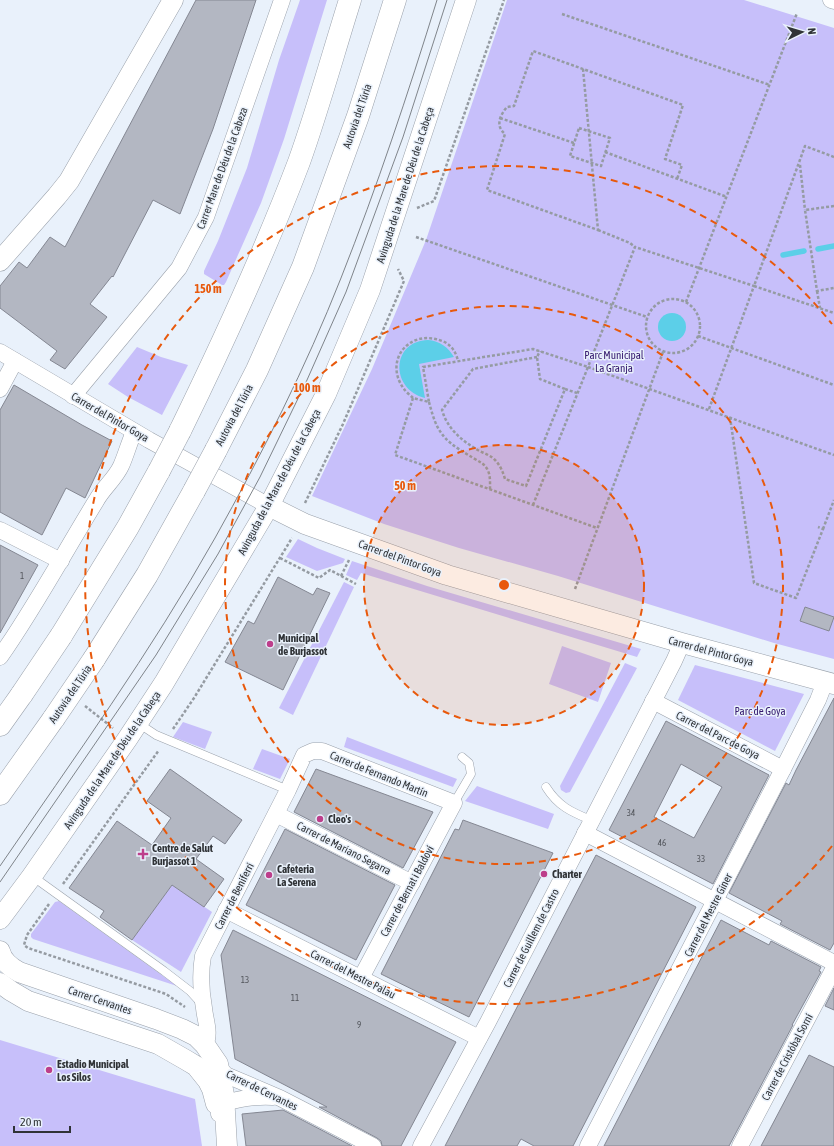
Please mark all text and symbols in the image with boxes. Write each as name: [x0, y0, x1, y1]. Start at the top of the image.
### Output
north arrow: [782, 12, 822, 52]
text: N: [806, 27, 818, 35]
street label: Autovia del Túria: [340, 82, 374, 150]
street label: Carrer Mare de Déu de la Cabeza: [194, 105, 250, 231]
street label: Avinguda de la Mare de Déu de la Cabeça: [374, 105, 436, 265]
text: 150 m: [194, 282, 222, 296]
park label: Parc Municipal La Granja: [584, 349, 644, 374]
text: 100 m: [293, 381, 321, 395]
street label: Autovia del Túria: [213, 382, 255, 448]
street label: Carrer del Pintor Goya: [69, 390, 151, 444]
street label: Avinguda de la Mare de Déu de la Cabeça: [235, 407, 323, 557]
text: 50 m: [394, 479, 416, 493]
street label: Carrer del Pintor Goya: [357, 537, 443, 579]
house number: 1: [20, 571, 24, 581]
centre of rings: [497, 578, 511, 592]
place label: Municipal de Burjassot: [278, 632, 328, 657]
street label: Carrer del Pintor Goya: [667, 634, 755, 668]
marker: Municipal de Burjassot: [265, 639, 275, 649]
street label: Autovia del Túria: [46, 663, 94, 725]
street label: Avinguda de la Mare de Déu de la Cabeça: [61, 689, 163, 831]
park label: Parc de Goya: [734, 705, 786, 717]
street label: Carrer del Parc de Goya: [674, 709, 762, 761]
street label: Carrer de Fernando Martín: [328, 749, 430, 799]
house number: 34: [627, 808, 635, 818]
place label: Cleo's: [328, 813, 351, 825]
marker: Cleo's: [315, 814, 325, 824]
street label: Carrer de Mariano Segarra: [295, 819, 393, 877]
house number: 46: [658, 838, 666, 848]
place label: Centre de Salut Burjassot 1: [152, 842, 214, 867]
street label: Carrer de Bernat i Baldoví: [378, 843, 436, 938]
marker: Centre de Salut Burjassot 1: [137, 848, 149, 860]
house number: 33: [697, 854, 705, 864]
street label: Carrer de Beniferri: [212, 861, 256, 931]
place label: Cafeteria La Serena: [277, 863, 316, 888]
place label: Charter: [552, 868, 583, 880]
marker: Charter: [539, 869, 549, 879]
marker: Cafeteria La Serena: [264, 870, 274, 880]
street label: Carrer del Mestre Giner: [682, 871, 735, 959]
street label: Carrer de Guillem de Castro: [501, 887, 561, 989]
street label: Carrer del Mestre Palau: [309, 947, 397, 1001]
house number: 13: [241, 975, 249, 985]
street label: Carrer Cervantes: [67, 984, 133, 1017]
house number: 11: [291, 993, 299, 1003]
street label: Carrer de Cristóbal Sorní: [759, 1011, 815, 1102]
house number: 9: [357, 1020, 361, 1030]
place label: Estadio Municipal Los Silos: [57, 1058, 130, 1083]
marker: Estadio Municipal Los Silos: [44, 1065, 54, 1075]
street label: Carrer de Cervantes: [224, 1068, 300, 1113]
scale bar: [14, 1108, 70, 1134]
text: 20 m: [20, 1115, 42, 1129]

